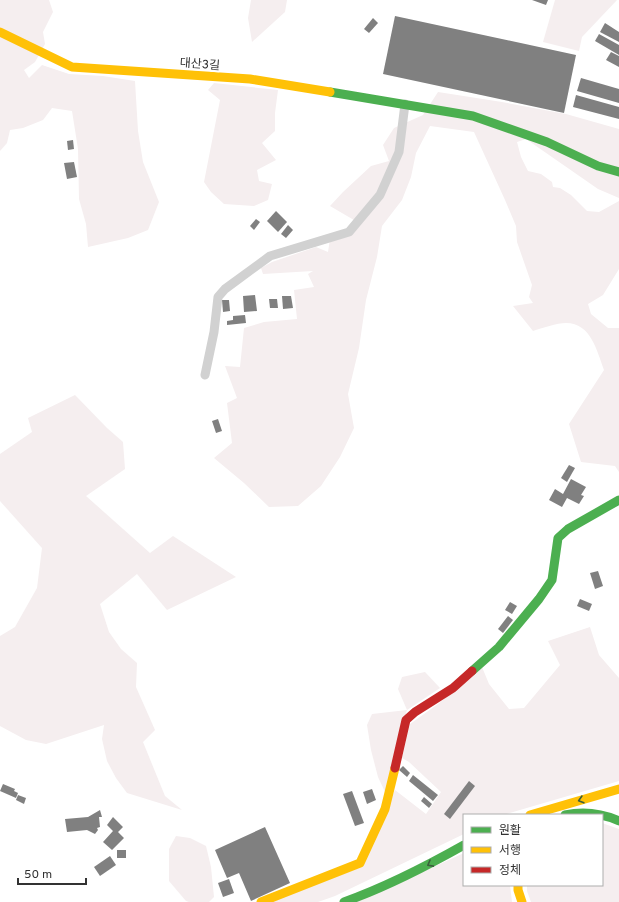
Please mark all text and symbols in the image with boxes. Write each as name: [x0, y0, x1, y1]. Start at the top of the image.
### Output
street label: 대산3길: [179, 56, 221, 74]
one-way arrow: [578, 795, 585, 804]
legend: [463, 814, 603, 886]
text: 원활: [499, 823, 521, 839]
text: 서행: [499, 843, 521, 859]
one-way arrow: [427, 859, 434, 866]
scale bar: [18, 860, 86, 886]
text: 정체: [499, 863, 521, 879]
text: 50 m: [24, 867, 52, 883]

